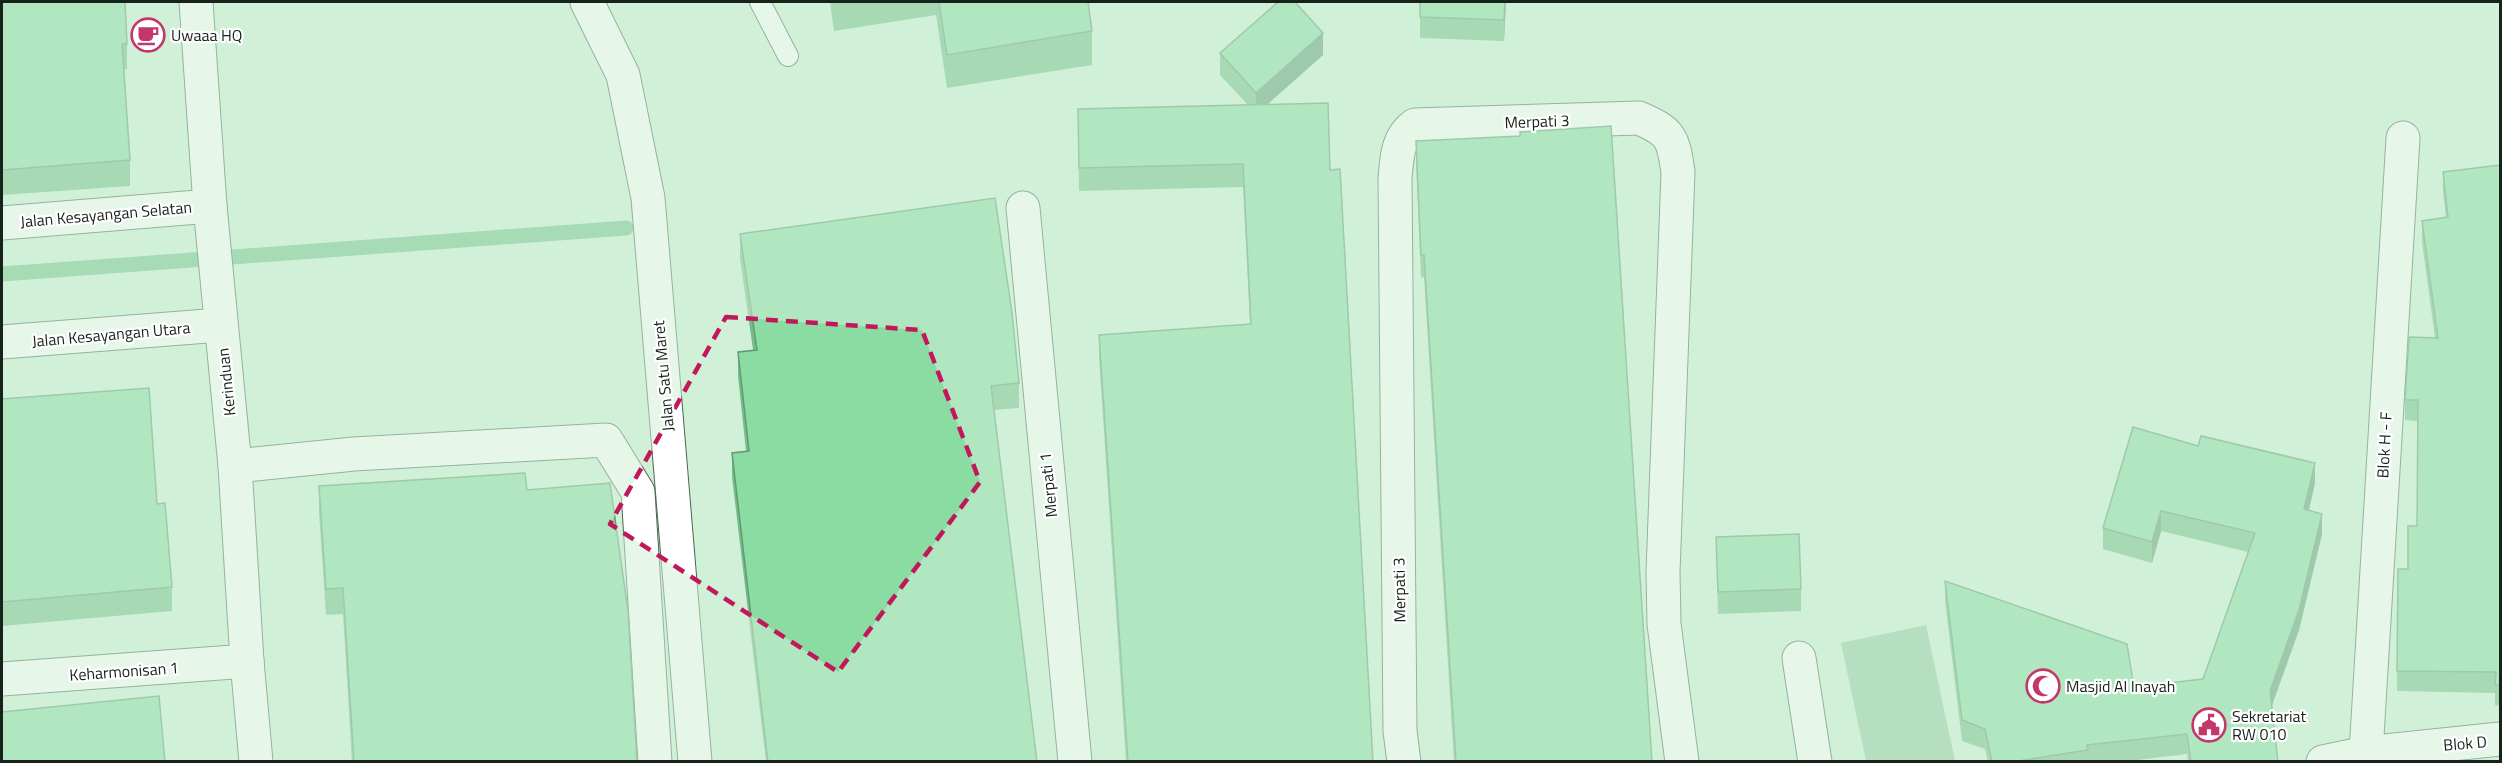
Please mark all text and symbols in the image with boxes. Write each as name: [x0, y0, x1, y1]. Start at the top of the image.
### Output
cafe icon: Uwaaa HQ: [130, 17, 166, 53]
place label: Uwaaa HQ: [171, 23, 242, 47]
street label: Merpati 3: [1504, 108, 1570, 134]
street label: Jalan Kesayangan Selatan: [19, 195, 193, 233]
street label: Jalan Kesayangan Utara: [31, 315, 191, 353]
street label: Jalan Satu Maret: [646, 319, 680, 432]
street label: Kerinduan: [211, 347, 241, 417]
street label: Blok H - F: [2370, 411, 2398, 479]
street label: Merpati 1: [1033, 451, 1063, 519]
street label: Merpati 3: [1386, 557, 1412, 623]
street label: Keharmonisan 1: [69, 655, 179, 687]
mosque icon: Masjid Al Inayah: [2025, 668, 2061, 704]
place label: Masjid Al Inayah: [2066, 674, 2175, 698]
place label: Sekretariat RW 010: [2232, 704, 2307, 746]
public building icon: Sekretariat RW 010: [2191, 707, 2227, 743]
street label: Blok D: [2442, 729, 2488, 757]

